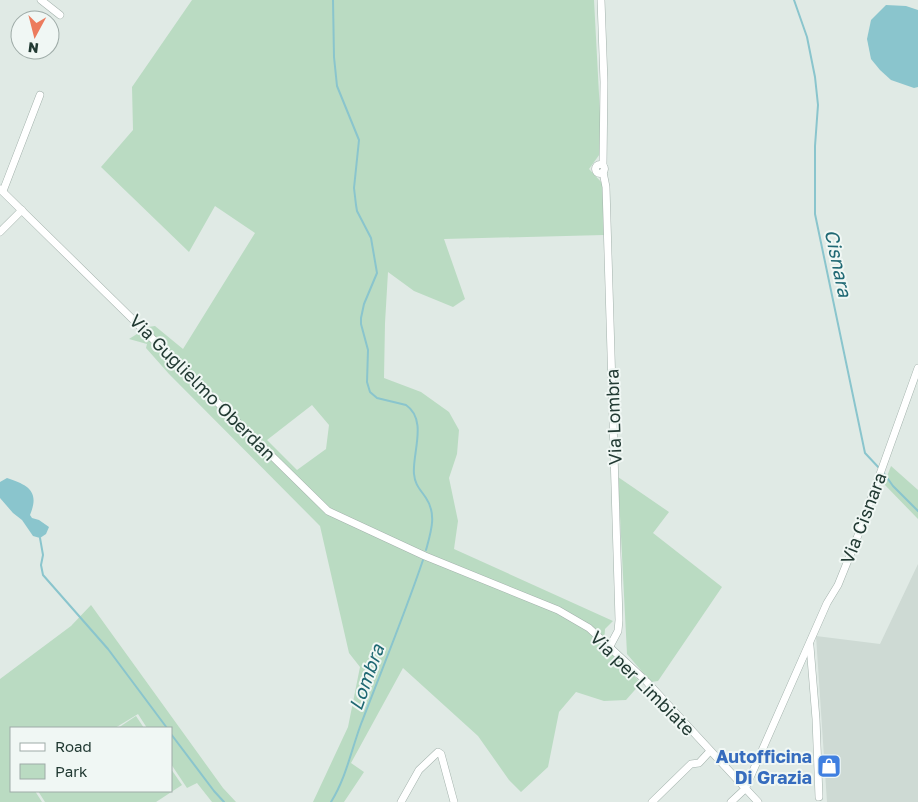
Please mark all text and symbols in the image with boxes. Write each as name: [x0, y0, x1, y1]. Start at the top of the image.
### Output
north arrow: [10, 10, 60, 60]
text: N: [27, 39, 40, 57]
water label: Cisnara: [821, 227, 858, 300]
street label: Via Guglielmo Oberdan: [125, 309, 281, 465]
street label: Via Lombra: [600, 368, 626, 466]
street label: Via Cisnara: [835, 469, 891, 567]
street label: Via per Limbiate: [586, 626, 700, 740]
water label: Lombra: [343, 640, 389, 713]
legend: [10, 727, 172, 792]
text: Road: [55, 737, 92, 755]
place label: Autofficina Di Grazia: [716, 745, 812, 788]
shop icon: Autofficina Di Grazia: [816, 753, 842, 779]
text: Park: [55, 762, 88, 780]

